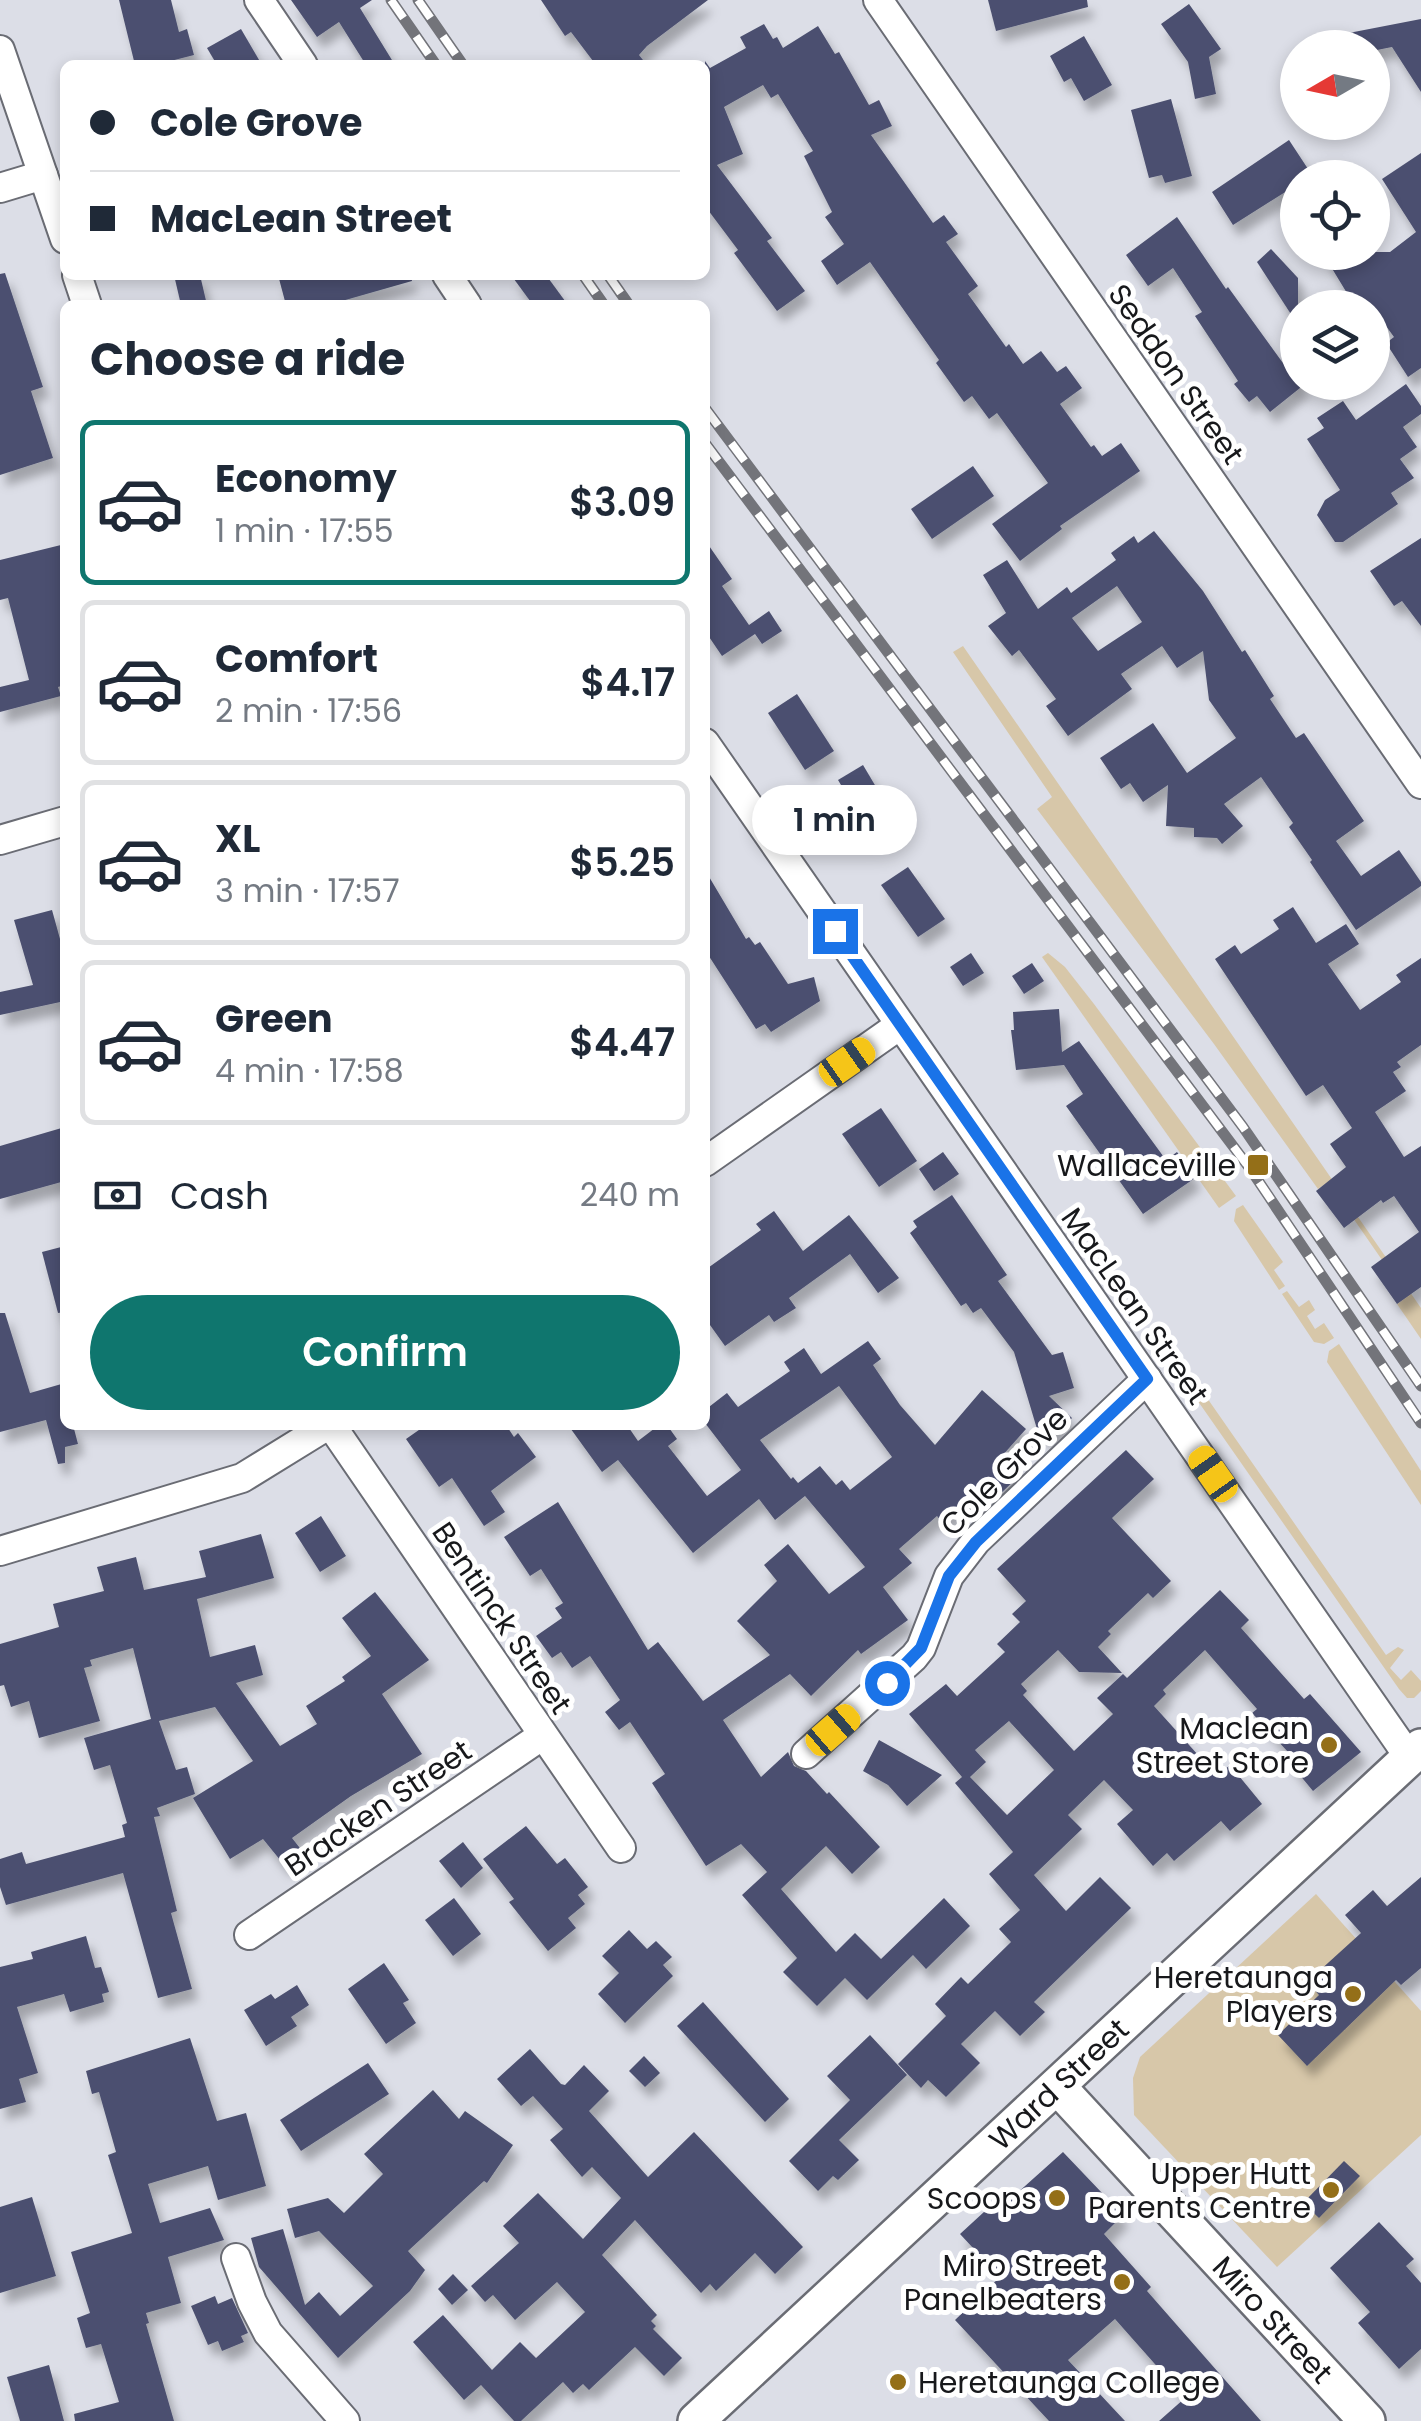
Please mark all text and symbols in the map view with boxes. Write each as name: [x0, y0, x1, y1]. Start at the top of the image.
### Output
north arrow: [1280, 30, 1390, 140]
map controls: [1280, 30, 1390, 400]
text: Cole Grove: [150, 96, 362, 149]
button: locate: [1280, 160, 1390, 270]
text: MacLean Street: [150, 192, 452, 245]
street label: Seddon Street: [1098, 275, 1254, 473]
button: layers: [1280, 290, 1390, 400]
text: Choose a ride: [90, 328, 405, 391]
text: Economy: [215, 452, 397, 505]
icon: car: [95, 458, 185, 548]
text: $3.09: [569, 476, 675, 529]
text: 1 min · 17:55: [215, 508, 394, 553]
text: Comfort: [215, 632, 378, 685]
icon: car: [95, 638, 185, 728]
text: $4.17: [581, 656, 675, 709]
text: 2 min · 17:56: [215, 688, 402, 733]
callout: 1 min: [752, 786, 918, 856]
text: 1 min: [793, 797, 876, 842]
text: XL: [215, 812, 260, 865]
icon: car: [95, 818, 185, 908]
text: $5.25: [570, 836, 675, 889]
text: 3 min · 17:57: [215, 868, 400, 913]
route end: [813, 909, 858, 954]
text: Green: [215, 992, 333, 1045]
icon: car: [95, 998, 185, 1088]
text: $4.47: [569, 1016, 675, 1069]
car: [814, 1033, 880, 1091]
text: 4 min · 17:58: [215, 1048, 404, 1093]
place label: Wallaceville: [1057, 1144, 1236, 1187]
marker: Wallaceville: [1245, 1152, 1271, 1178]
icon: cash: [90, 1168, 145, 1223]
text: Cash: [170, 1169, 269, 1222]
text: 240 m: [580, 1172, 680, 1217]
street label: MacLean Street: [1051, 1199, 1219, 1413]
button: Confirm: [90, 1295, 680, 1410]
street label: Cole Grove: [930, 1398, 1078, 1546]
car: [1184, 1441, 1242, 1507]
street label: Bentinck Street: [422, 1513, 582, 1723]
route start: [865, 1661, 910, 1706]
car: [801, 1699, 865, 1761]
place label: Maclean Street Store: [1136, 1707, 1309, 1784]
street label: Bracken Street: [276, 1729, 480, 1887]
marker: Maclean Street Store: [1318, 1734, 1340, 1756]
place label: Heretaunga Players: [1154, 1956, 1333, 2033]
marker: Heretaunga Players: [1342, 1983, 1364, 2005]
street label: Ward Street: [979, 2008, 1138, 2160]
place label: Upper Hutt Parents Centre: [1088, 2152, 1311, 2229]
place label: Scoops: [927, 2177, 1037, 2220]
marker: Upper Hutt Parents Centre: [1320, 2179, 1342, 2201]
marker: Scoops: [1046, 2187, 1068, 2209]
place label: Miro Street Panelbeaters: [904, 2244, 1102, 2321]
street label: Miro Street: [1203, 2246, 1343, 2393]
marker: Miro Street Panelbeaters: [1111, 2271, 1133, 2293]
place label: Heretaunga College: [918, 2361, 1220, 2404]
marker: Heretaunga College: [887, 2371, 909, 2393]

